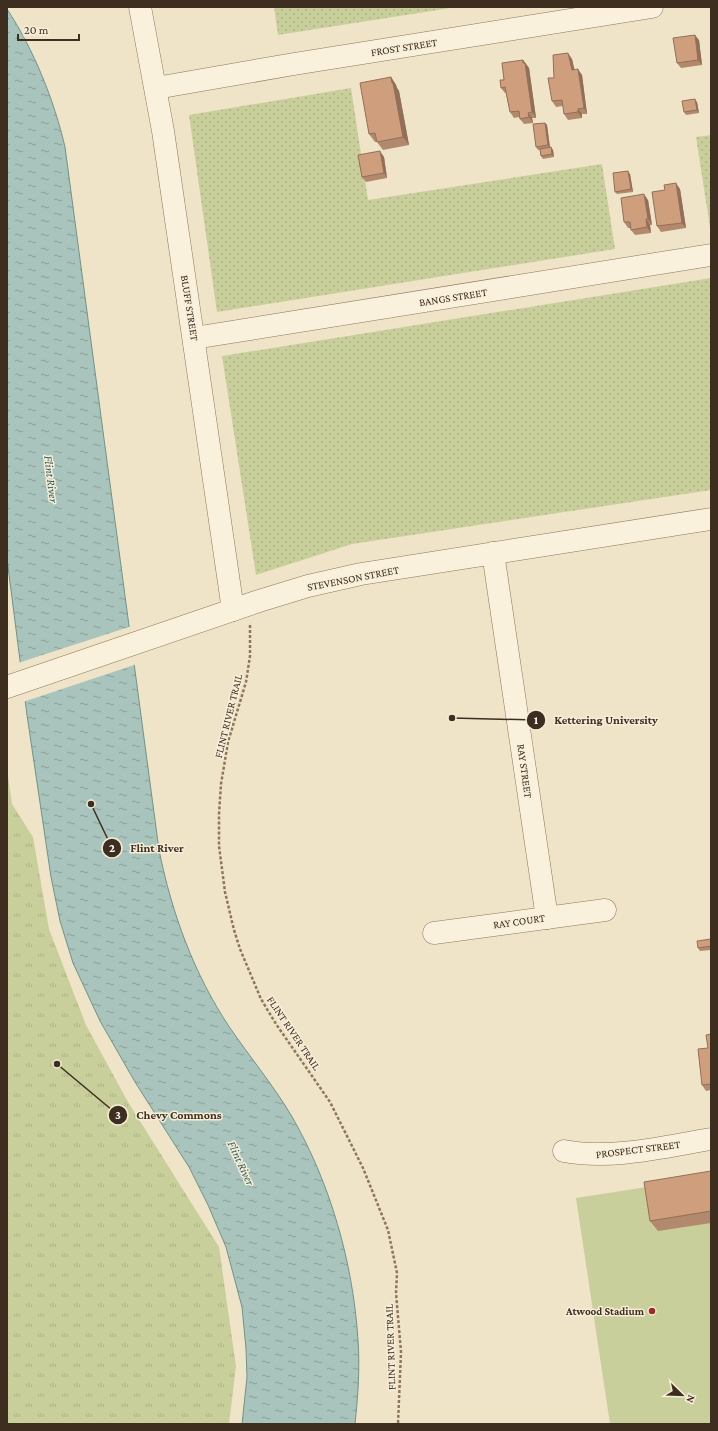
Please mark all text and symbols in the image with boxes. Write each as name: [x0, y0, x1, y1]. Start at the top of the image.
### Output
scale bar: [18, 16, 79, 42]
text: 20 m: [24, 23, 49, 37]
street label: FROST STREET: [370, 36, 438, 58]
street label: BLUFF STREET: [179, 274, 201, 342]
street label: BANGS STREET: [418, 286, 488, 308]
water label: Flint River: [41, 455, 61, 504]
street label: STEVENSON STREET: [306, 563, 400, 593]
street label: FLINT RIVER TRAIL: [212, 672, 244, 759]
callout: Kettering University: [526, 708, 666, 732]
text: 1: [534, 713, 539, 727]
text: Kettering University: [554, 713, 658, 727]
street label: RAY STREET: [515, 743, 535, 799]
callout: Flint River: [102, 836, 192, 860]
text: 2: [109, 841, 115, 855]
text: Flint River: [130, 841, 184, 855]
street label: RAY COURT: [492, 911, 546, 931]
street label: FLINT RIVER TRAIL: [265, 994, 323, 1073]
callout: Chevy Commons: [108, 1103, 230, 1127]
text: 3: [115, 1108, 121, 1122]
text: Chevy Commons: [136, 1108, 222, 1122]
street label: PROSPECT STREET: [595, 1138, 681, 1160]
water label: Flint River: [225, 1139, 258, 1188]
street label: FLINT RIVER TRAIL: [382, 1303, 398, 1390]
place label: Atwood Stadium: [565, 1305, 645, 1317]
marker: Atwood Stadium: [647, 1306, 657, 1316]
north arrow: [662, 1375, 702, 1415]
text: N: [684, 1393, 698, 1405]

